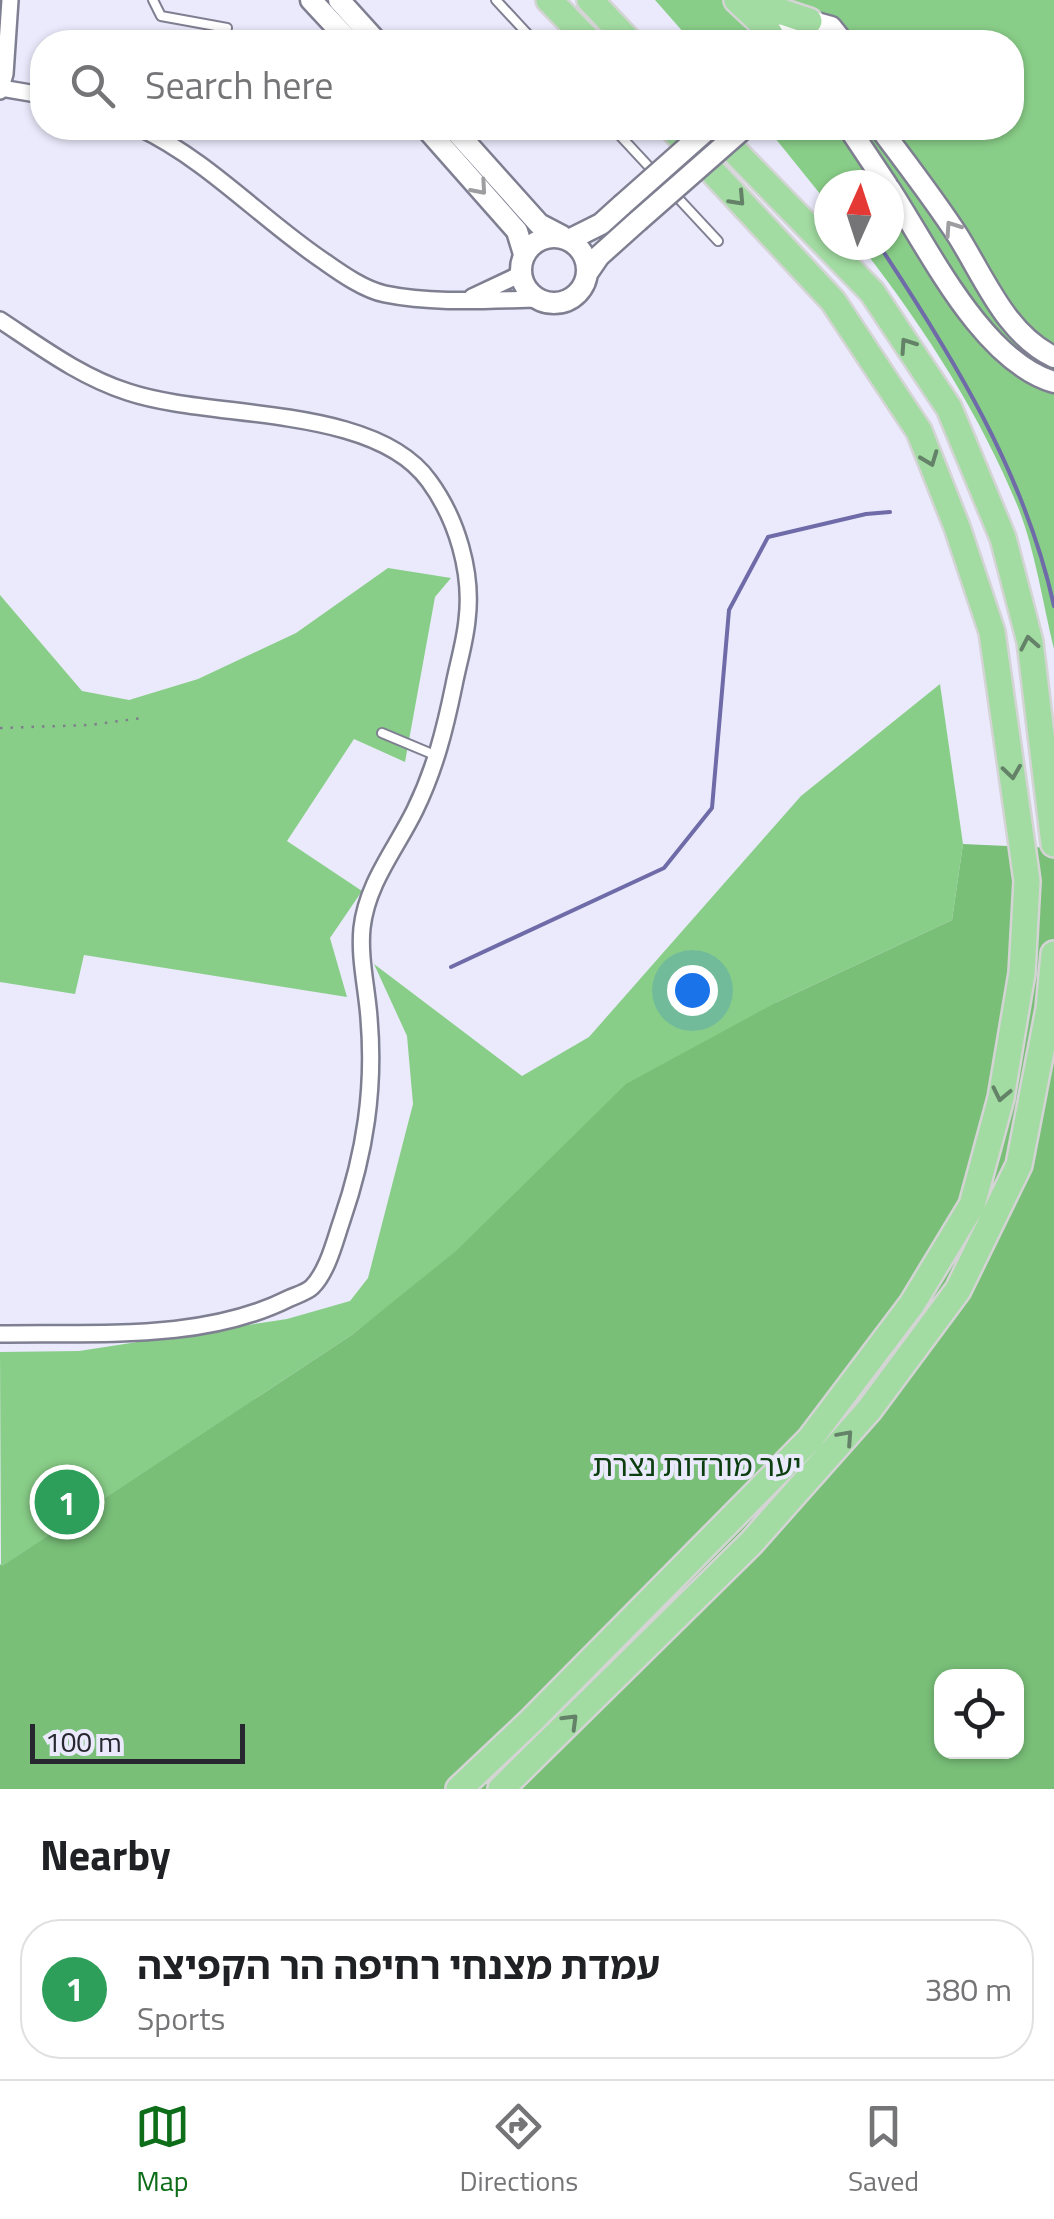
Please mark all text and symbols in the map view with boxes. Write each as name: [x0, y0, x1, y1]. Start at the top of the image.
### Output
search box: [30, 30, 1024, 140]
text: Search here: [145, 56, 333, 114]
icon: search: [65, 58, 120, 113]
north arrow: [814, 170, 904, 260]
one-way arrow: [468, 176, 486, 195]
one-way arrow: [726, 187, 744, 206]
one-way arrow: [945, 221, 964, 239]
one-way arrow: [901, 338, 920, 356]
one-way arrow: [918, 449, 938, 467]
one-way arrow: [1020, 635, 1041, 652]
one-way arrow: [1001, 763, 1022, 780]
your location: [667, 965, 718, 1016]
one-way arrow: [991, 1085, 1012, 1102]
one-way arrow: [834, 1430, 852, 1449]
park label: יער מורדות נצרת: [592, 1442, 802, 1488]
pin: 1: [34, 1464, 100, 1540]
map controls: [934, 1669, 1024, 1759]
button: locate: [934, 1669, 1024, 1759]
one-way arrow: [559, 1714, 577, 1732]
scale bar: [30, 1719, 245, 1764]
text: 100 m: [45, 1720, 122, 1763]
text: Nearby: [40, 1822, 171, 1886]
text: עמדת מצנחי רחיפה הר הקפיצה: [137, 1936, 660, 1994]
text: 1: [66, 1965, 83, 2013]
text: 380 m: [924, 1965, 1012, 2013]
text: Sports: [137, 1994, 225, 2042]
tab: Map: [135, 2099, 190, 2202]
tab: Directions: [460, 2099, 578, 2202]
tab: Saved: [848, 2099, 919, 2202]

